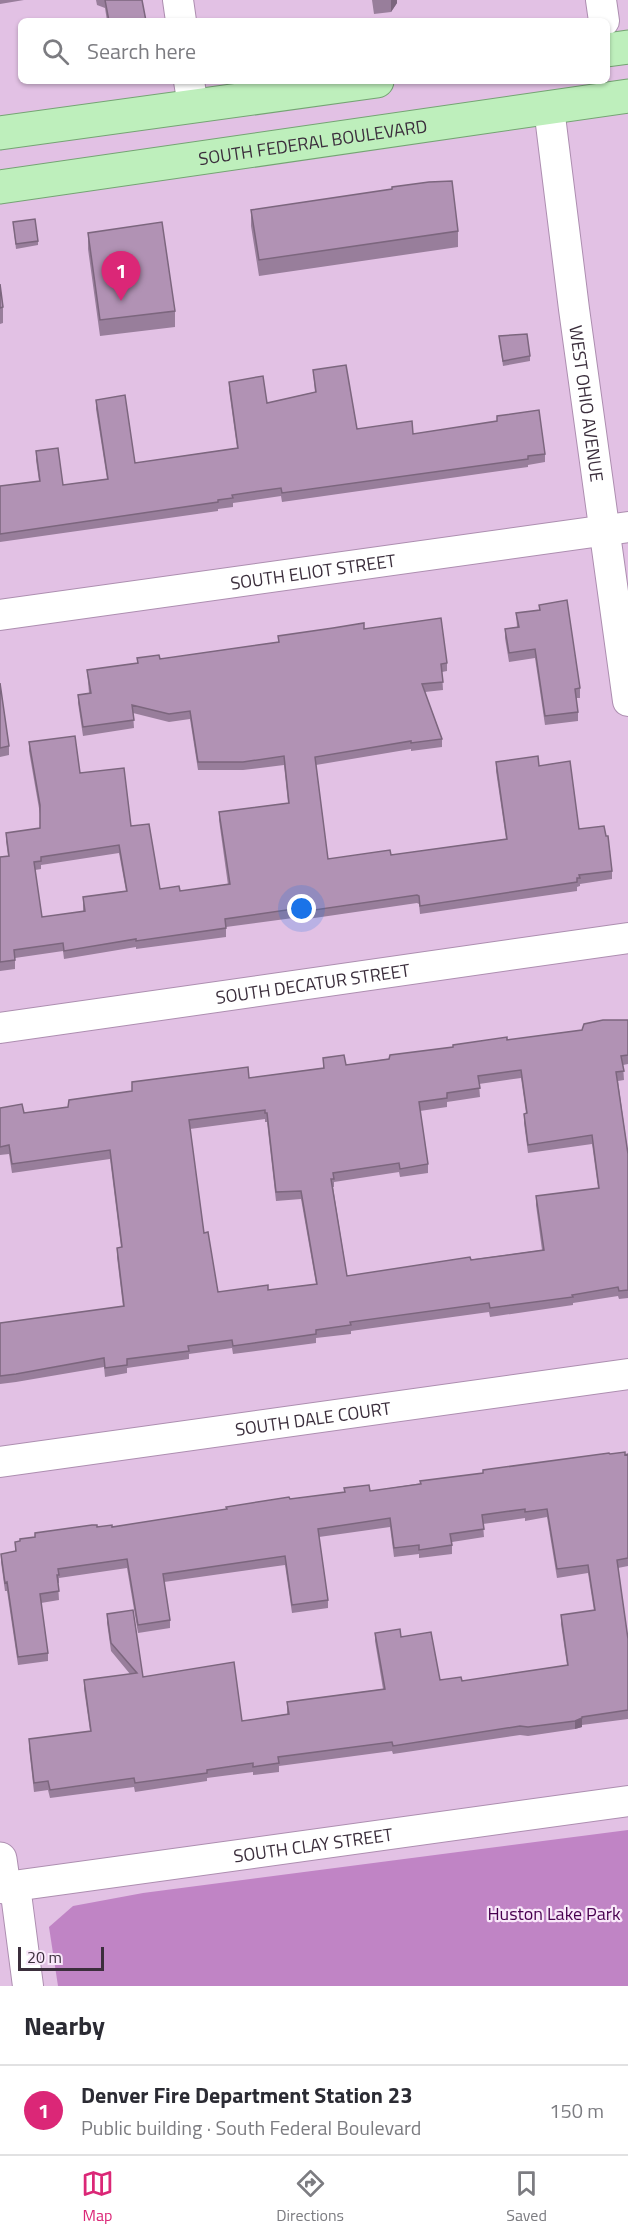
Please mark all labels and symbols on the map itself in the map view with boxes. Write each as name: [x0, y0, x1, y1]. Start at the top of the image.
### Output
street label: SOUTH FEDERAL BOULEVARD: [197, 112, 429, 172]
pin: 1: [102, 252, 140, 301]
street label: WEST OHIO AVENUE: [563, 324, 611, 484]
street label: SOUTH ELIOT STREET: [229, 546, 398, 596]
your location: [287, 894, 316, 923]
street label: SOUTH DECATUR STREET: [214, 956, 412, 1010]
street label: SOUTH DALE COURT: [233, 1394, 393, 1442]
street label: SOUTH CLAY STREET: [232, 1820, 395, 1869]
park label: Huston Lake Park: [487, 1900, 621, 1927]
scale bar: [18, 1944, 104, 1972]

